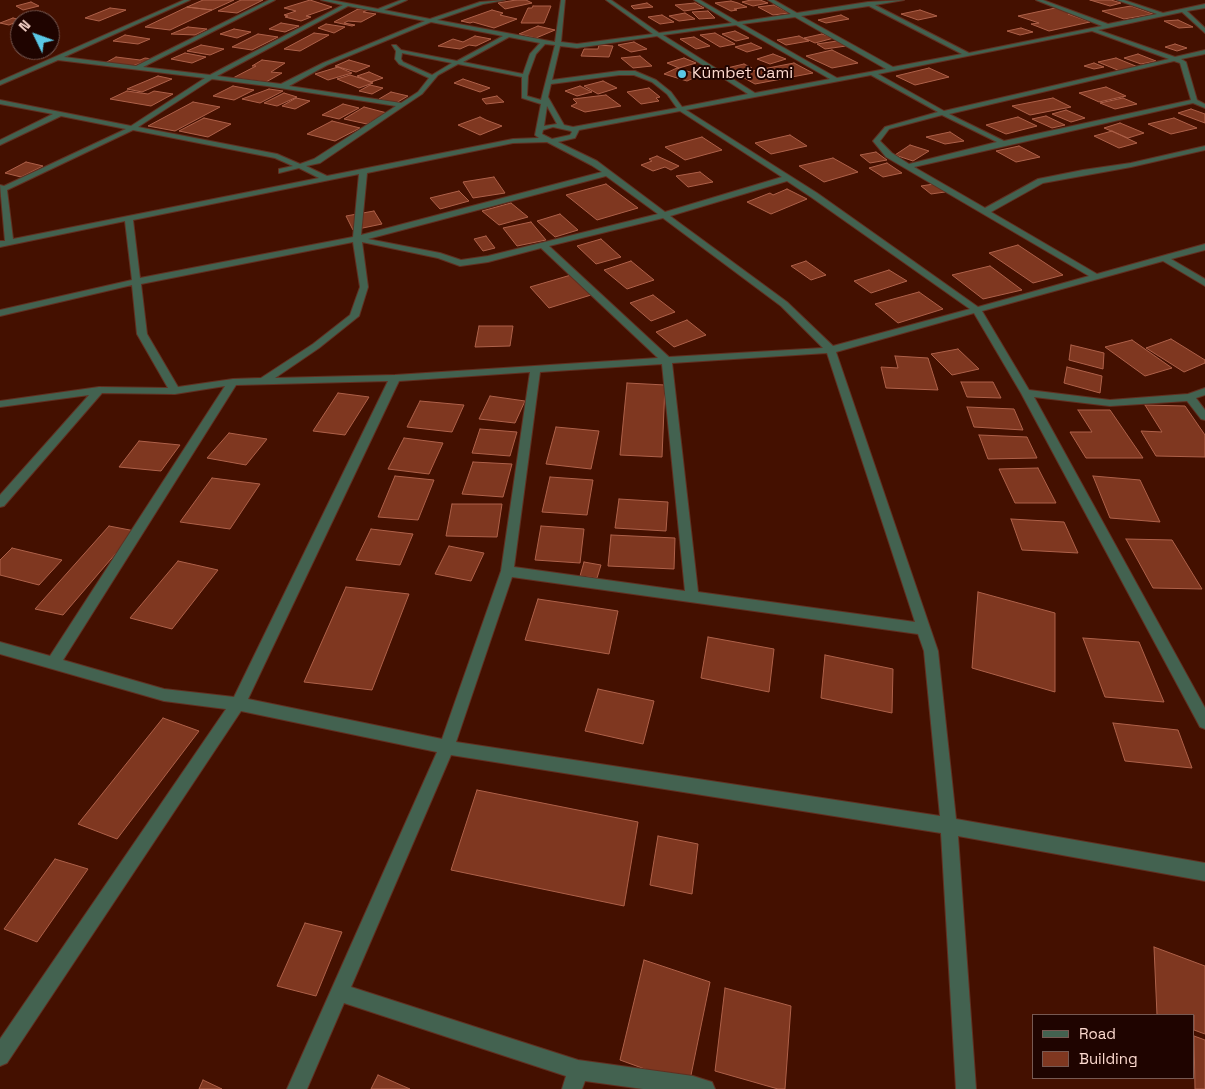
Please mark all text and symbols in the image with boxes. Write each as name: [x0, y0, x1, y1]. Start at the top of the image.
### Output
north arrow: [10, 10, 60, 60]
text: N: [15, 16, 34, 35]
place label: Kümbet Cami: [692, 64, 793, 84]
marker: Kümbet Cami: [676, 68, 688, 80]
legend: [1032, 1014, 1195, 1079]
text: Road: [1079, 1024, 1116, 1043]
text: Building: [1079, 1049, 1138, 1068]

